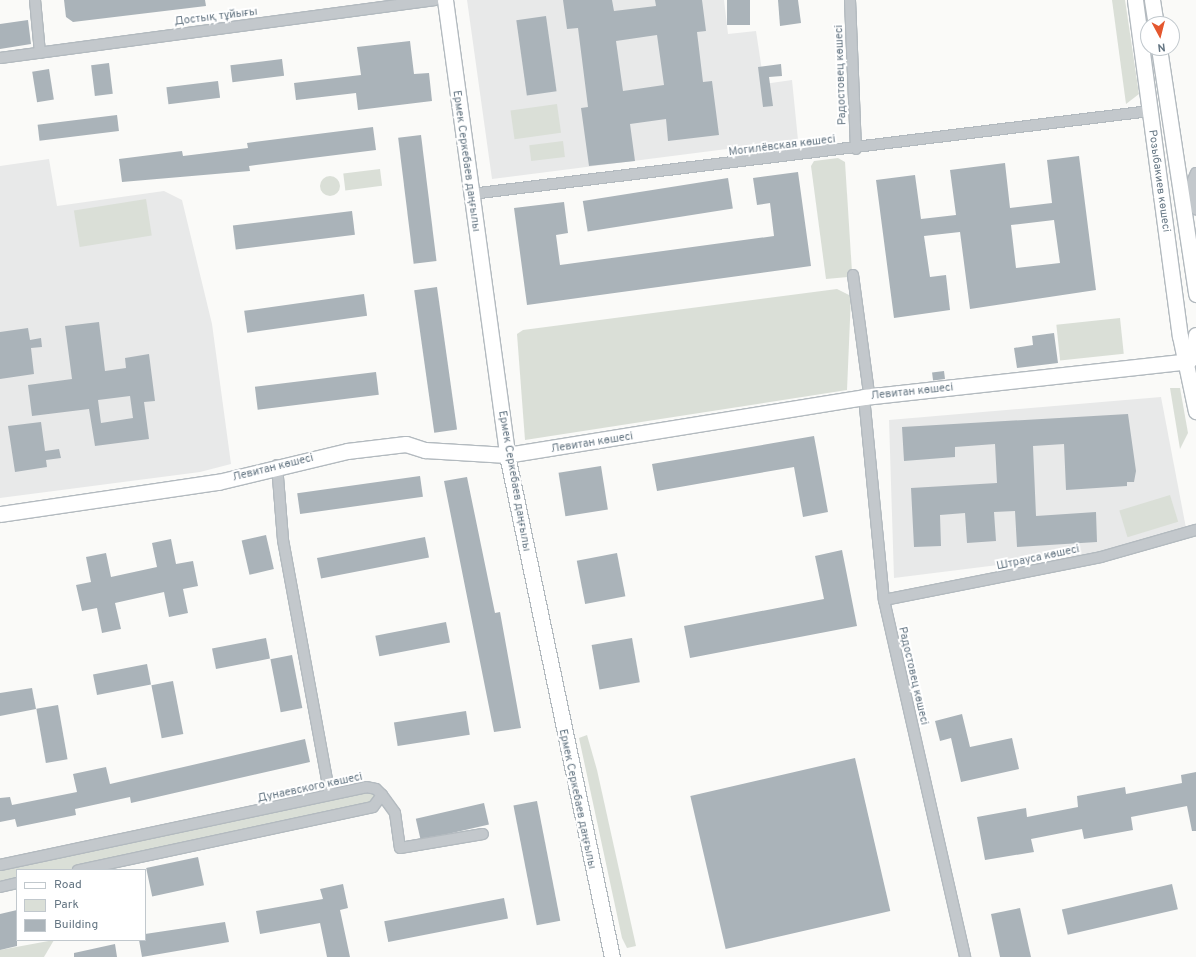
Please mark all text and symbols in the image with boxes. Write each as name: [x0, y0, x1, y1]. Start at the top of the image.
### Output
street label: Достық тұйығы: [174, 5, 258, 29]
north arrow: [1140, 16, 1180, 56]
street label: Радостовец көшесі: [833, 25, 849, 125]
text: N: [1157, 39, 1166, 54]
street label: Ермек Серкебаев даңғылы: [450, 90, 482, 232]
street label: Розыбакиев көшесі: [1145, 129, 1173, 233]
street label: Могилёвская көшесі: [728, 133, 836, 159]
street label: Левитан көшесі: [870, 381, 954, 403]
street label: Ермек Серкебаев даңғылы: [495, 410, 533, 552]
street label: Левитан көшесі: [550, 430, 634, 456]
street label: Левитан көшесі: [231, 452, 315, 484]
street label: Штрауса көшесі: [995, 543, 1081, 573]
street label: Радостовец көшесі: [895, 626, 931, 726]
street label: Ермек Серкебаев даңғылы: [556, 728, 598, 870]
street label: Дунаевского көшесі: [256, 770, 364, 806]
legend: [16, 869, 146, 941]
text: Road: [54, 877, 82, 893]
text: Park: [54, 897, 79, 913]
text: Building: [54, 917, 98, 933]

